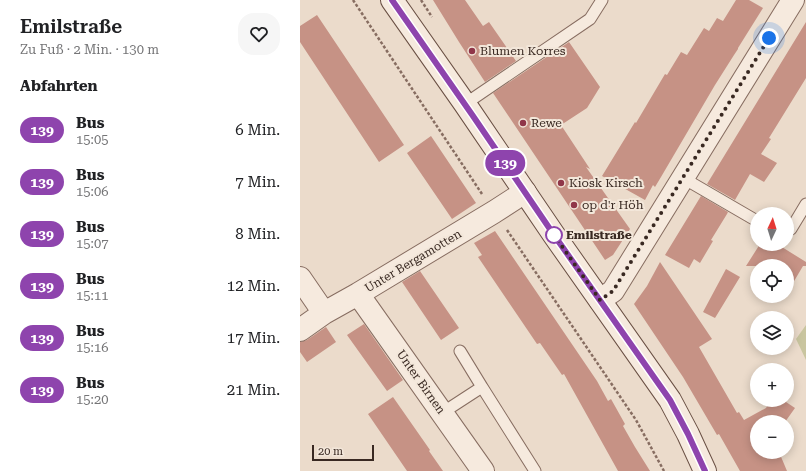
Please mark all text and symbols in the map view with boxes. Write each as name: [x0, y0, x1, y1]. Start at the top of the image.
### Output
button: heart: [238, 13, 280, 55]
text: Emilstraße: [20, 15, 122, 38]
your location: [759, 28, 779, 48]
text: Zu Fuß · 2 Min. · 130 m: [20, 42, 159, 57]
place label: Blumen Korres: [480, 44, 566, 58]
marker: Blumen Korres: [467, 46, 477, 56]
text: Abfahrten: [20, 77, 98, 95]
text: Bus: [76, 114, 104, 132]
place label: Rewe: [531, 116, 562, 130]
marker: Rewe: [518, 118, 528, 128]
text: 6 Min.: [235, 121, 280, 139]
text: 139: [30, 122, 54, 138]
text: 15:05: [76, 132, 108, 147]
line badge: 139: [482, 150, 528, 176]
text: 139: [493, 155, 517, 171]
text: Bus: [76, 166, 104, 184]
text: 7 Min.: [235, 173, 280, 191]
text: 139: [30, 174, 54, 190]
place label: Kiosk Kirsch: [569, 176, 643, 190]
marker: Kiosk Kirsch: [556, 178, 566, 188]
text: 15:06: [76, 184, 108, 199]
place label: op d'r Höh: [582, 198, 644, 212]
marker: op d'r Höh: [569, 200, 579, 210]
north arrow: [750, 207, 794, 251]
map controls: [750, 207, 794, 459]
text: Bus: [76, 218, 104, 236]
text: 8 Min.: [235, 225, 280, 243]
text: 139: [30, 226, 54, 242]
street label: Unter Bergamotten: [362, 226, 464, 295]
marker: Emilstraße: [545, 226, 563, 244]
place label: Emilstraße: [566, 228, 632, 242]
text: 15:07: [76, 236, 108, 251]
button: locate: [750, 259, 794, 303]
text: Bus: [76, 270, 104, 288]
text: 12 Min.: [227, 277, 280, 295]
text: 139: [30, 278, 54, 294]
text: 15:11: [76, 288, 108, 303]
button: layers: [750, 311, 794, 355]
text: Bus: [76, 322, 104, 340]
text: 17 Min.: [227, 329, 280, 347]
text: 139: [30, 330, 54, 346]
text: 15:16: [76, 340, 108, 355]
street label: Unter Birnen: [394, 347, 448, 417]
button: +: [750, 363, 794, 407]
text: Bus: [76, 374, 104, 392]
text: 21 Min.: [227, 381, 280, 399]
text: 139: [30, 382, 54, 398]
text: 15:20: [76, 392, 108, 407]
button: −: [750, 415, 794, 459]
scale bar: [312, 443, 374, 462]
text: 20 m: [318, 445, 343, 458]

